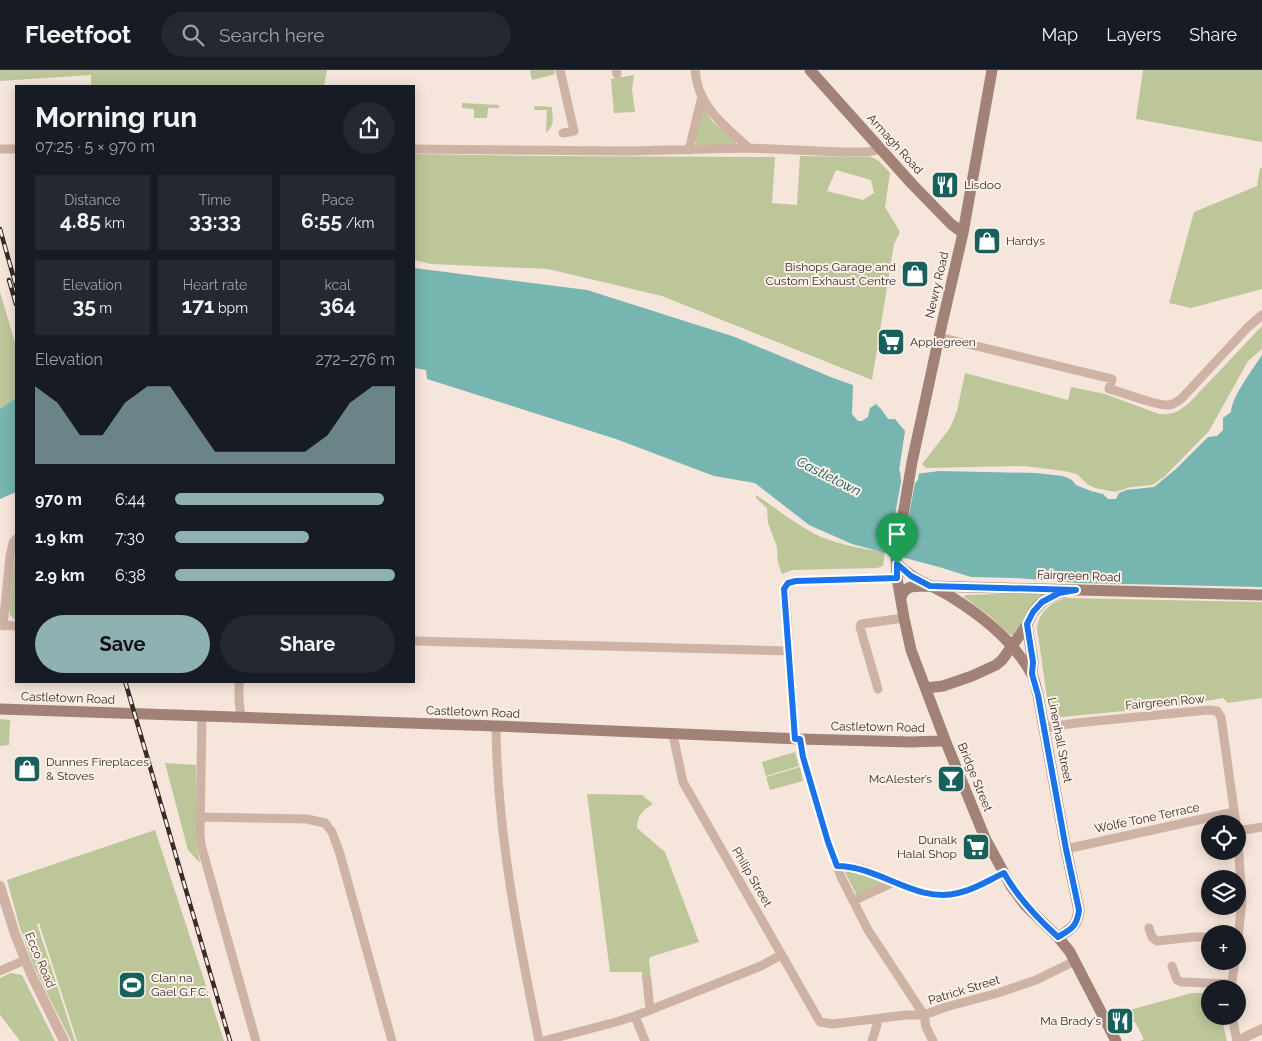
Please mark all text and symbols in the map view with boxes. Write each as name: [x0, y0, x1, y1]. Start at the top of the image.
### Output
search box: [161, 12, 511, 57]
text: Fleetfoot: [25, 20, 131, 49]
icon: search: [179, 21, 207, 49]
text: Search here: [219, 24, 325, 46]
text: Map: [1042, 24, 1078, 45]
text: Layers: [1106, 24, 1161, 45]
text: Share: [1189, 24, 1237, 45]
text: Morning run: [35, 101, 197, 134]
button: share: [343, 102, 395, 154]
street label: Armagh Road: [864, 111, 926, 177]
text: 07:25 · 5 × 970 m: [35, 137, 155, 156]
restaurant icon: Lisdoo: [930, 170, 960, 200]
place label: Lisdoo: [964, 178, 1001, 192]
text: Distance: [64, 192, 120, 208]
text: Time: [199, 192, 231, 208]
text: Pace: [322, 192, 354, 208]
text: 4.85: [60, 208, 101, 233]
text: 33:33: [189, 208, 241, 233]
text: 6:55: [301, 208, 342, 233]
text: km: [101, 215, 125, 231]
text: /km: [342, 215, 374, 231]
shop icon: Hardys: [972, 226, 1002, 256]
place label: Hardys: [1006, 234, 1045, 248]
street label: Newry Road: [923, 250, 951, 320]
shop icon: Bishops Garage and Custom Exhaust Centre: [900, 259, 930, 289]
place label: Bishops Garage and Custom Exhaust Centre: [766, 260, 896, 288]
text: Elevation: [63, 277, 122, 293]
text: Heart rate: [183, 277, 247, 293]
text: kcal: [325, 277, 351, 293]
text: 35: [72, 293, 96, 318]
text: 171: [182, 293, 214, 318]
text: 364: [319, 293, 356, 318]
text: m: [96, 300, 112, 316]
text: bpm: [214, 300, 248, 316]
supermarket icon: Applegreen: [876, 327, 906, 357]
place label: Applegreen: [910, 335, 976, 349]
text: Elevation: [35, 350, 103, 369]
text: 272–276 m: [315, 350, 395, 369]
water label: Castletown: [794, 453, 864, 499]
text: 970 m: [35, 490, 82, 509]
text: 6:44: [115, 490, 145, 509]
pin: [876, 513, 918, 564]
icon: arrive: [883, 520, 911, 548]
text: 1.9 km: [35, 528, 84, 547]
text: 7:30: [115, 528, 145, 547]
text: 2.9 km: [35, 566, 85, 585]
text: 6:38: [115, 566, 146, 585]
street label: Fairgreen Road: [1037, 568, 1121, 584]
button: Save: [35, 615, 210, 673]
button: Share: [220, 615, 395, 673]
street label: Castletown Road: [21, 689, 115, 707]
street label: Fairgreen Row: [1125, 692, 1205, 712]
street label: Linenhall Street: [1045, 696, 1075, 784]
street label: Castletown Road: [426, 703, 520, 721]
street label: Castletown Road: [831, 719, 925, 735]
street label: Bridge Street: [955, 740, 995, 814]
shop icon: Dunnes Fireplaces & Stoves: [12, 754, 42, 784]
place label: Dunnes Fireplaces & Stoves: [46, 755, 149, 783]
bar icon: McAlester’s: [936, 764, 966, 794]
place label: McAlester’s: [869, 772, 932, 786]
street label: Wolfe Tone Terrace: [1093, 800, 1201, 836]
map controls: [1201, 815, 1246, 1025]
button: locate: [1201, 815, 1246, 860]
supermarket icon: Dunalk Halal Shop: [961, 832, 991, 862]
place label: Dunalk Halal Shop: [897, 833, 958, 861]
street label: Philip Street: [729, 845, 775, 909]
button: layers: [1201, 870, 1246, 915]
button: +: [1201, 925, 1246, 970]
street label: Ecco Road: [22, 930, 58, 990]
sports icon: Clan na Gael G.F.C.: [117, 970, 147, 1000]
place label: Clan na Gael G.F.C.: [151, 971, 209, 999]
street label: Patrick Street: [927, 972, 1001, 1008]
button: −: [1201, 980, 1246, 1025]
restaurant icon: Ma Brady's: [1105, 1006, 1135, 1036]
place label: Ma Brady's: [1040, 1014, 1101, 1028]

